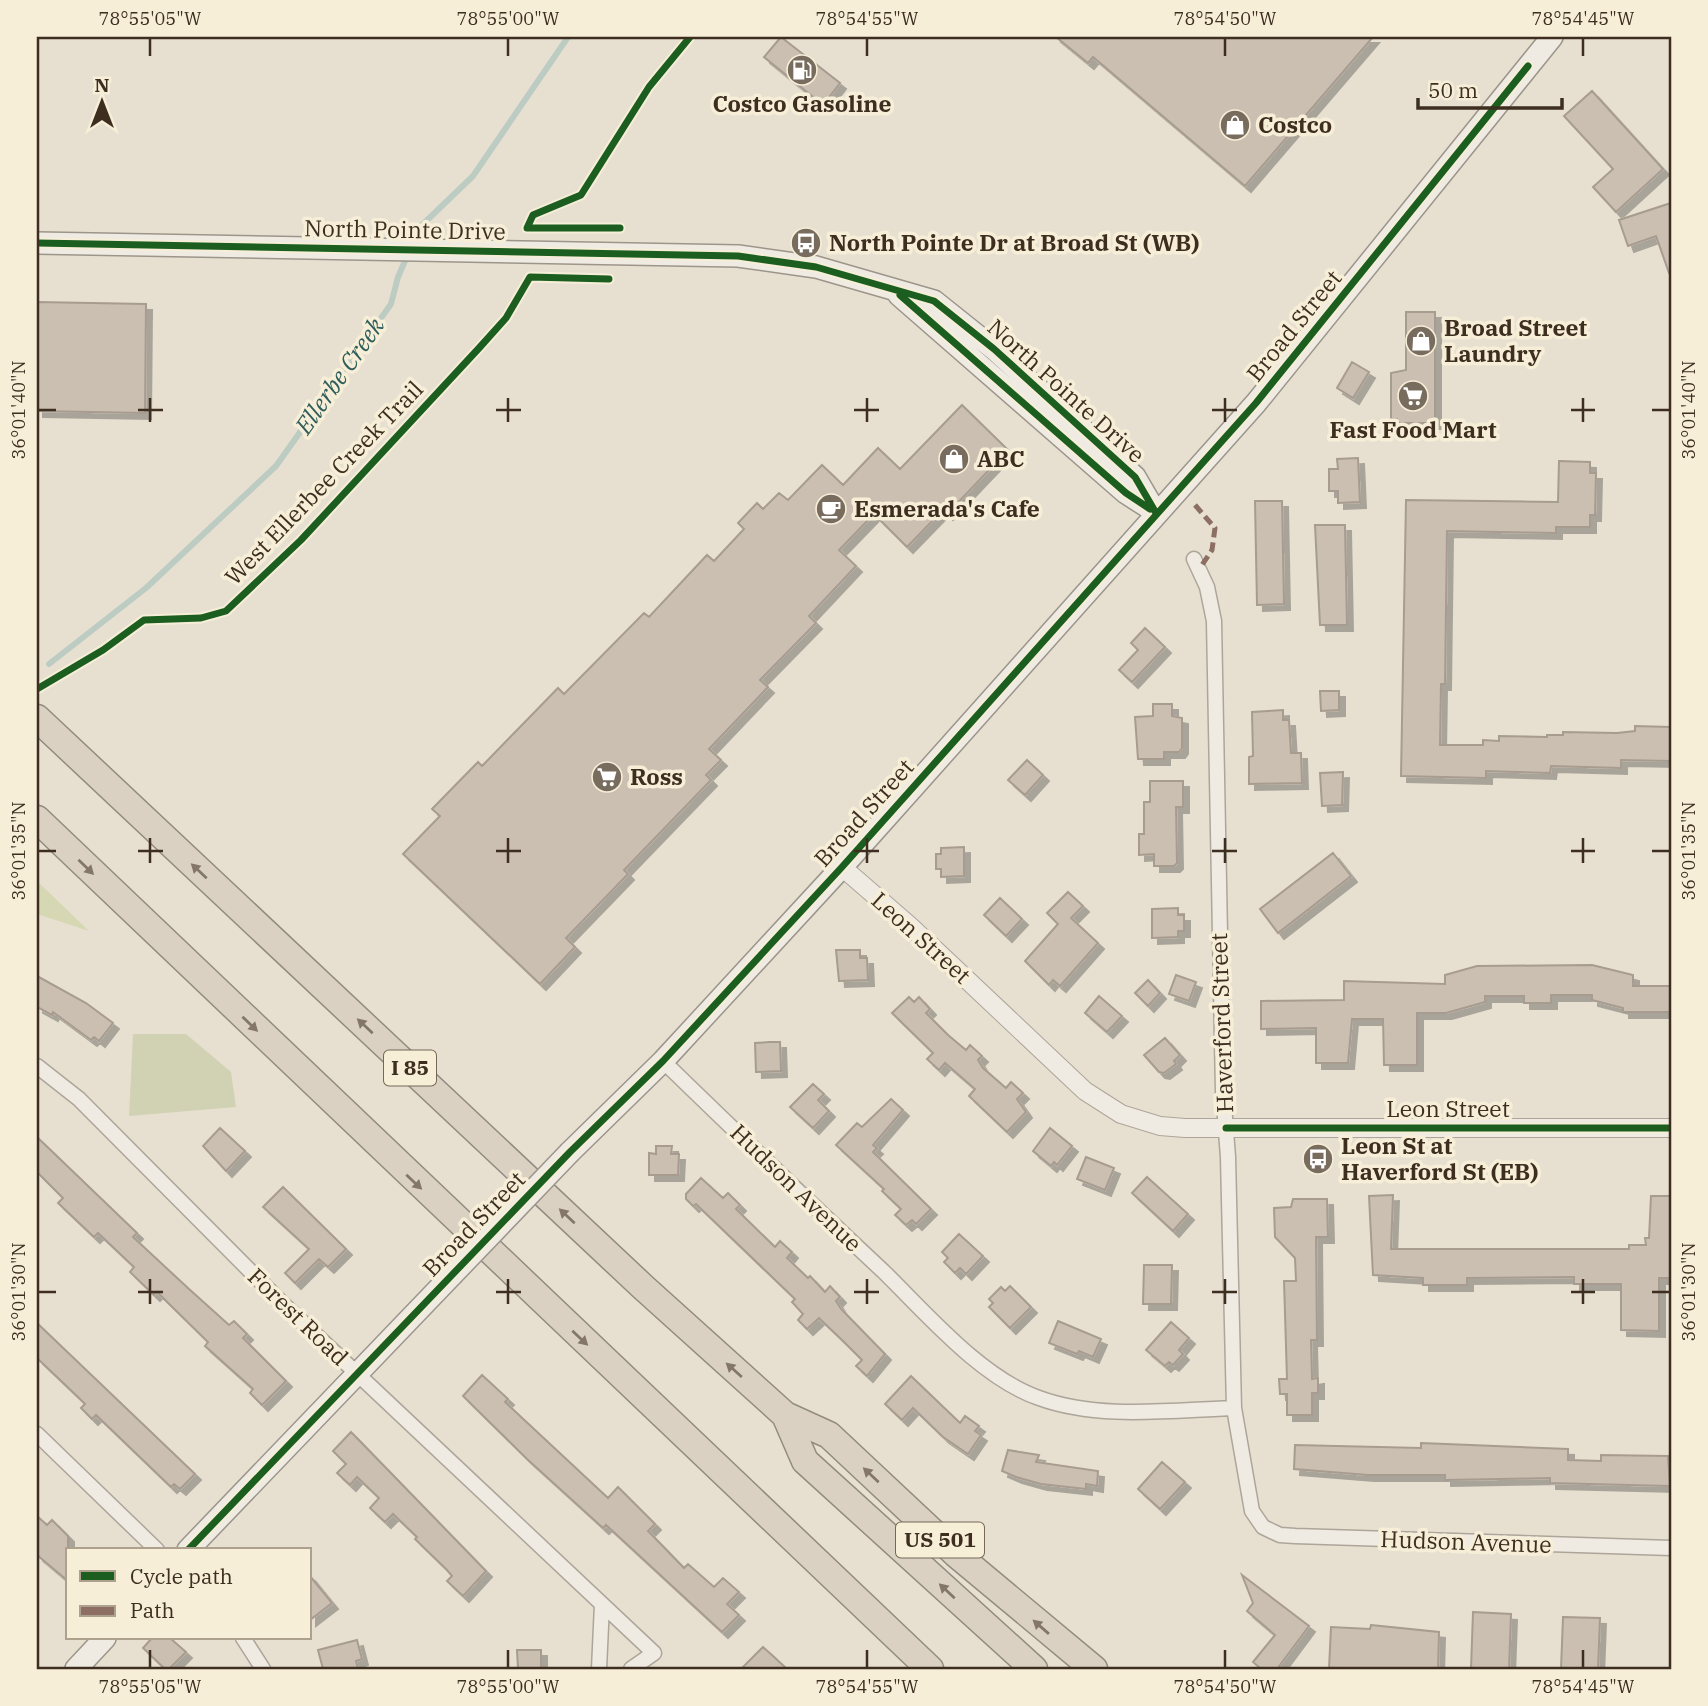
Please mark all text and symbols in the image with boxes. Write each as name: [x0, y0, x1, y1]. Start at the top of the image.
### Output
text: 78°55'05"W: [99, 7, 202, 30]
text: 78°55'00"W: [457, 7, 560, 30]
text: 78°54'55"W: [816, 7, 919, 30]
text: 78°54'50"W: [1174, 7, 1277, 30]
text: 78°54'45"W: [1532, 7, 1635, 30]
fuel station icon: Costco Gasoline: [785, 53, 819, 87]
north arrow: [66, 66, 136, 136]
scale bar: [1418, 66, 1561, 110]
text: N: [94, 73, 110, 97]
text: 50 m: [1428, 76, 1478, 104]
place label: Costco Gasoline: [712, 88, 892, 118]
shop icon: Costco: [1218, 108, 1252, 142]
place label: Costco: [1258, 109, 1332, 139]
street label: North Pointe Drive: [304, 212, 506, 246]
bus stop icon: North Pointe Dr at Broad St (WB): [789, 226, 823, 260]
place label: North Pointe Dr at Broad St (WB): [829, 227, 1199, 257]
street label: Broad Street: [1239, 263, 1347, 387]
water label: Ellerbe Creek: [287, 311, 391, 441]
street label: North Pointe Drive: [982, 312, 1152, 469]
place label: Broad Street Laundry: [1444, 312, 1588, 368]
shop icon: Broad Street Laundry: [1404, 324, 1438, 358]
text: 36°01'40"N: [7, 361, 30, 460]
text: 36°01'40"N: [1677, 361, 1700, 460]
street label: West Ellerbee Creek Trail: [218, 374, 429, 591]
supermarket icon: Fast Food Mart: [1396, 379, 1430, 413]
place label: Fast Food Mart: [1329, 414, 1497, 444]
shop icon: ABC: [937, 442, 971, 476]
place label: ABC: [977, 443, 1025, 473]
cafe icon: Esmerada's Cafe: [814, 492, 848, 526]
place label: Esmerada's Cafe: [854, 493, 1040, 523]
street label: Broad Street: [807, 752, 920, 873]
supermarket icon: Ross: [590, 760, 624, 794]
place label: Ross: [630, 761, 683, 791]
text: 36°01'35"N: [7, 802, 30, 901]
text: 36°01'35"N: [1677, 802, 1700, 901]
one-way arrow: [77, 858, 94, 874]
one-way arrow: [191, 863, 208, 879]
street label: Leon Street: [866, 885, 978, 990]
street label: Haverford Street: [1203, 933, 1239, 1114]
one-way arrow: [241, 1016, 258, 1032]
one-way arrow: [357, 1019, 374, 1035]
road number: I 85: [384, 1050, 436, 1086]
street label: Leon Street: [1386, 1093, 1510, 1123]
street label: Hudson Avenue: [725, 1117, 869, 1258]
place label: Leon St at Haverford St (EB): [1341, 1130, 1538, 1186]
bus stop icon: Leon St at Haverford St (EB): [1301, 1142, 1335, 1176]
street label: Broad Street: [415, 1164, 531, 1282]
one-way arrow: [406, 1173, 423, 1190]
one-way arrow: [559, 1208, 576, 1224]
text: 36°01'30"N: [7, 1243, 30, 1342]
text: 36°01'30"N: [1677, 1243, 1700, 1342]
street label: Forest Road: [242, 1261, 355, 1372]
one-way arrow: [571, 1329, 588, 1345]
one-way arrow: [726, 1362, 743, 1378]
one-way arrow: [862, 1467, 880, 1483]
road number: US 501: [896, 1522, 984, 1558]
street label: Hudson Avenue: [1380, 1523, 1552, 1559]
legend: [66, 1548, 312, 1640]
text: Cycle path: [130, 1562, 233, 1590]
one-way arrow: [939, 1583, 956, 1599]
text: Path: [130, 1596, 175, 1624]
one-way arrow: [1032, 1620, 1049, 1635]
text: 78°55'05"W: [99, 1675, 202, 1698]
text: 78°55'00"W: [457, 1675, 560, 1698]
text: 78°54'55"W: [816, 1675, 919, 1698]
text: 78°54'50"W: [1174, 1675, 1277, 1698]
text: 78°54'45"W: [1532, 1675, 1635, 1698]

